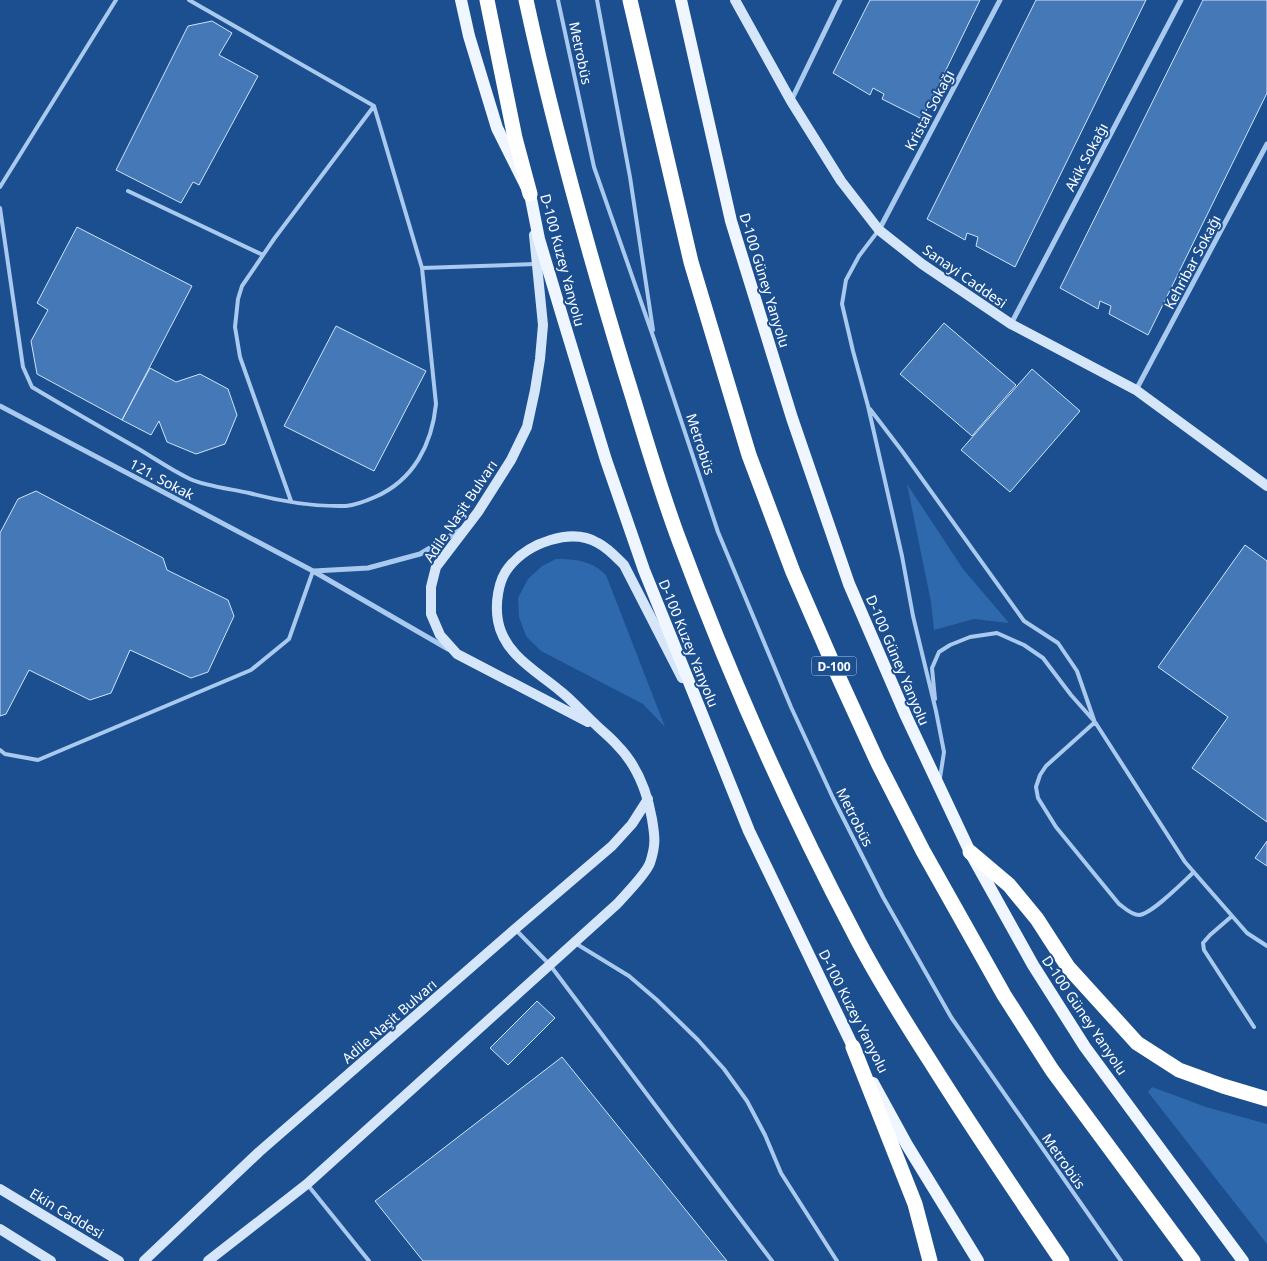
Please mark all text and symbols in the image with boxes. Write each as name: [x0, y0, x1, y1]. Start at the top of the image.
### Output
street label: Metrobüs: [565, 20, 597, 86]
street label: Kristal Sokağı: [900, 66, 958, 154]
street label: Akik Sokağı: [1060, 119, 1112, 195]
street label: D-100 Kuzey Yanyolu: [536, 192, 590, 328]
street label: D-100 Güney Yanyolu: [735, 210, 795, 350]
street label: Kehribar Sokağı: [1159, 212, 1225, 312]
street label: Sanayi Caddesi: [919, 240, 1011, 312]
street label: Metrobüs: [682, 411, 720, 477]
street label: 121. Sokak: [126, 454, 198, 504]
street label: Adile Naşit Bulvarı: [419, 456, 501, 566]
street label: D-100 Kuzey Yanyolu: [655, 576, 723, 710]
street label: D-100 Güney Yanyolu: [862, 592, 934, 728]
road number: D-100: [812, 656, 856, 676]
street label: Metrobüs: [832, 784, 878, 850]
street label: D-100 Kuzey Yanyolu: [815, 946, 893, 1076]
street label: D-100 Güney Yanyolu: [1038, 952, 1132, 1078]
street label: Adile Naşit Bulvarı: [338, 975, 440, 1067]
street label: Metrobüs: [1038, 1130, 1090, 1193]
street label: Ekin Caddesi: [26, 1183, 108, 1243]

